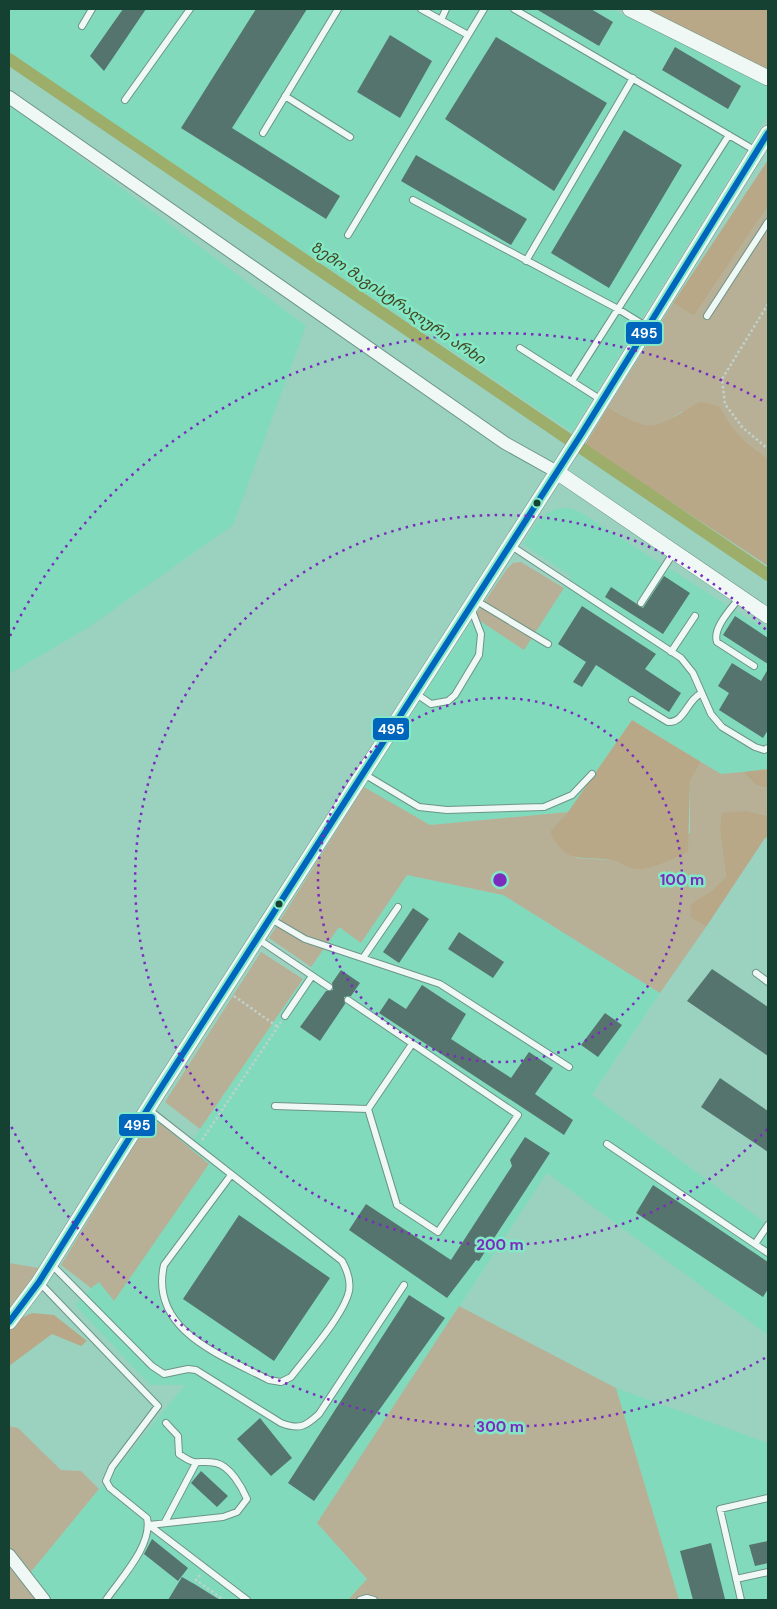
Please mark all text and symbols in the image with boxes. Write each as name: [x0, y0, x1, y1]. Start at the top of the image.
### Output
water label: ზემო მაგისტრალური არხი: [307, 237, 490, 370]
line badge: 495: [625, 321, 663, 345]
text: 495: [631, 324, 657, 342]
unlabelled marker: [532, 498, 542, 508]
line badge: 495: [372, 717, 410, 741]
text: 495: [378, 720, 404, 738]
text: 100 m: [660, 870, 704, 890]
centre of rings: [491, 871, 509, 889]
unlabelled marker: [274, 899, 284, 909]
line badge: 495: [118, 1113, 156, 1137]
text: 495: [124, 1116, 150, 1134]
text: 200 m: [476, 1235, 524, 1255]
text: 300 m: [476, 1417, 524, 1437]

